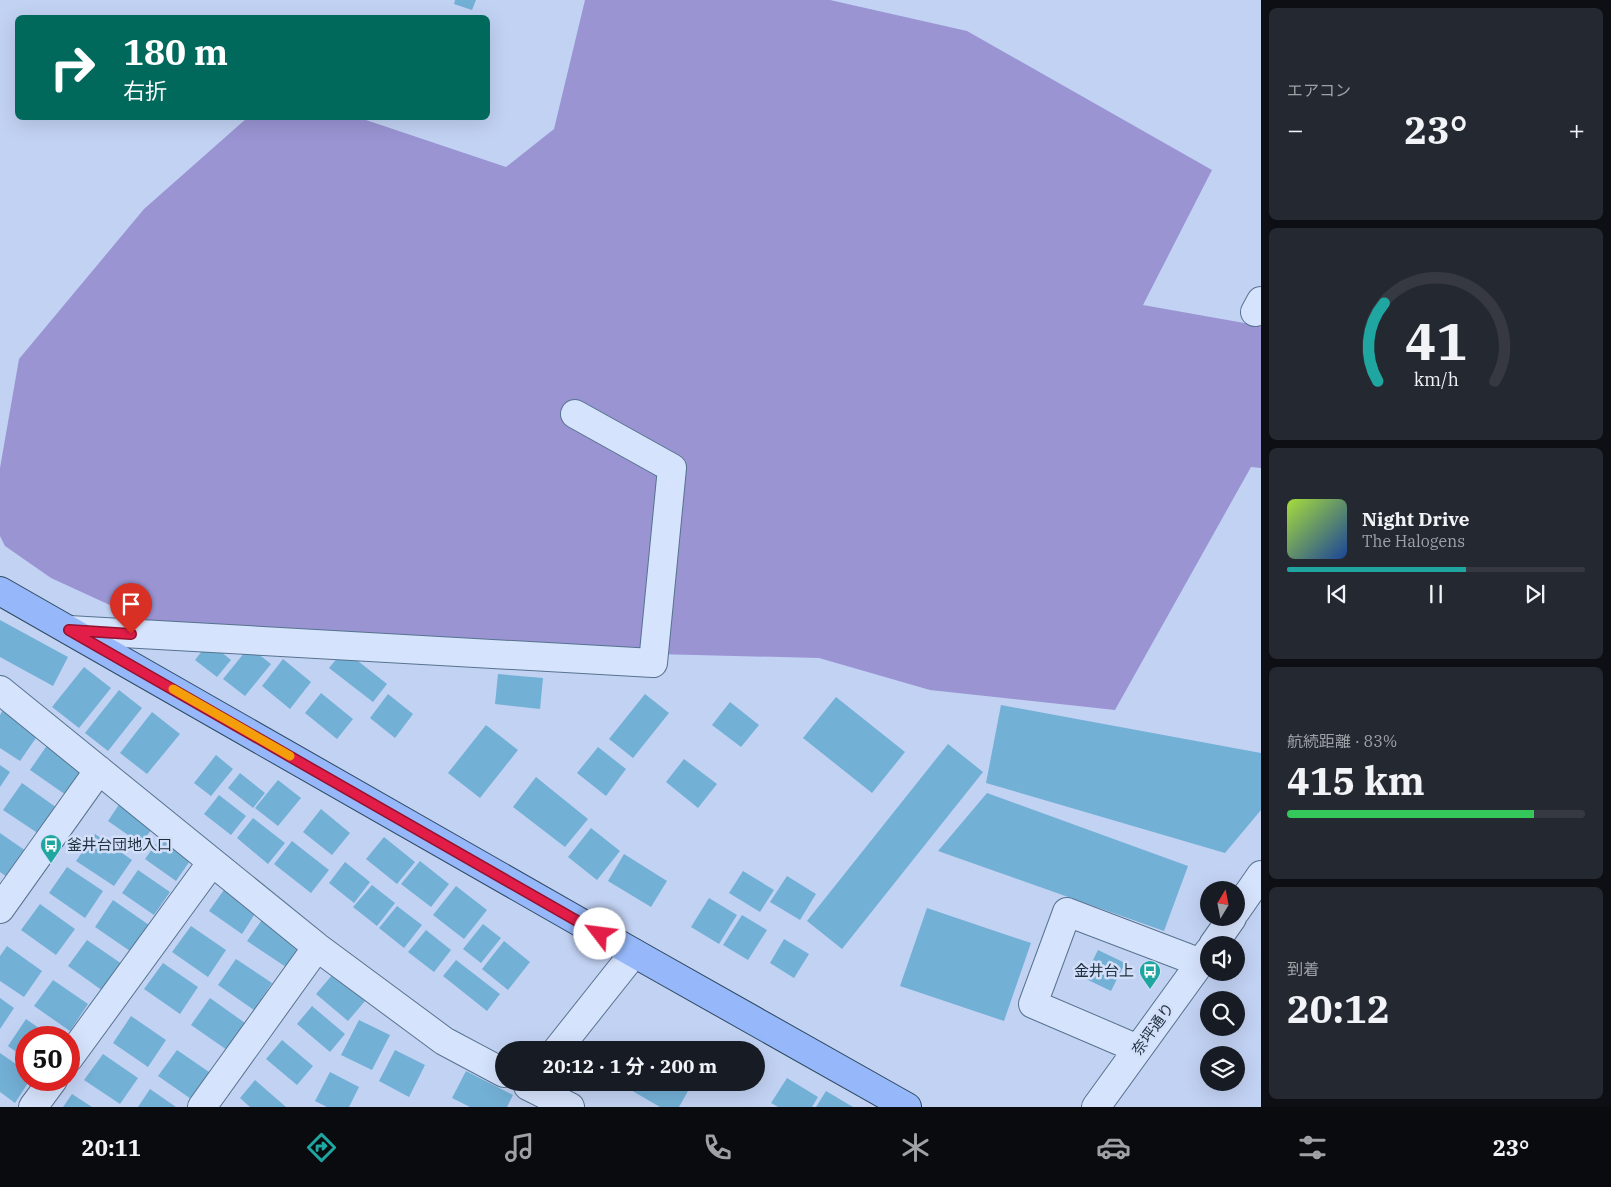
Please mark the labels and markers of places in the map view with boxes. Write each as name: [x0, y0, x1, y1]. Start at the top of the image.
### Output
pin: [110, 583, 152, 634]
bus stop icon: 釜井台団地入口: [39, 833, 63, 864]
place label: 釜井台団地入口: [67, 835, 172, 854]
bus stop icon: 金井台上: [1138, 959, 1162, 990]
place label: 金井台上: [1074, 961, 1134, 980]

